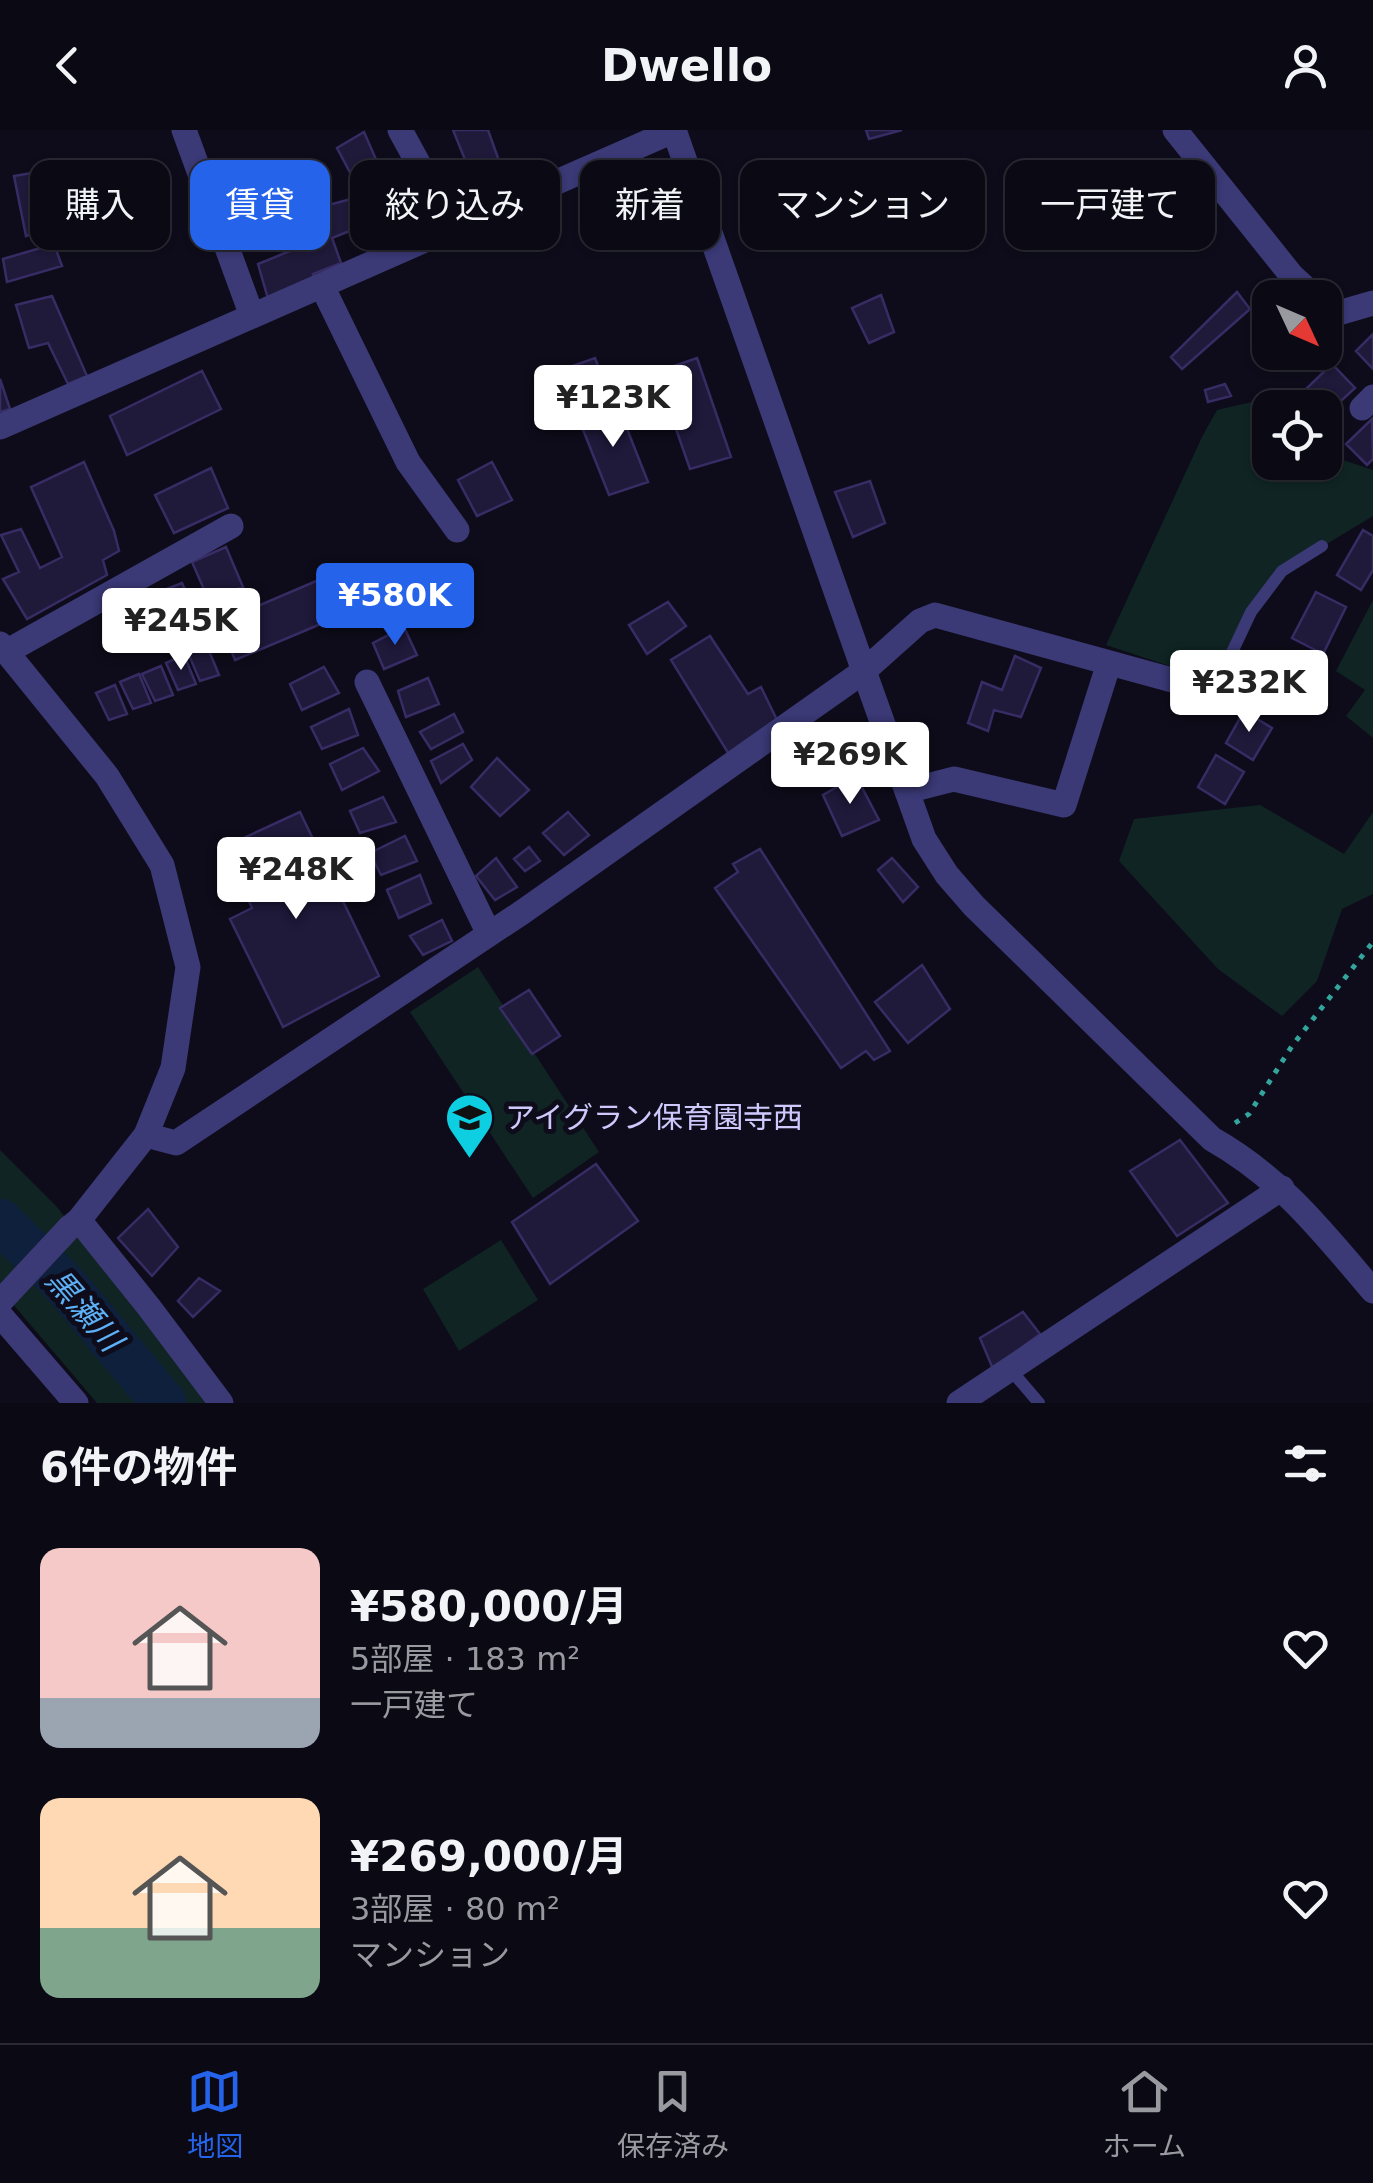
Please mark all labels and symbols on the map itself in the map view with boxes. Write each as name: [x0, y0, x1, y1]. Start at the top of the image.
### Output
north arrow: [1252, 280, 1342, 370]
pin: ¥123K: [543, 365, 683, 450]
pin: ¥580K: [325, 563, 465, 648]
pin: ¥245K: [111, 588, 251, 673]
pin: ¥232K: [1179, 650, 1319, 735]
pin: ¥269K: [780, 722, 920, 807]
pin: ¥248K: [226, 837, 366, 922]
school or university icon: アイグラン保育園寺西: [444, 1092, 496, 1160]
place label: アイグラン保育園寺西: [505, 1100, 803, 1135]
water label: 黒瀬川: [38, 1261, 132, 1361]

